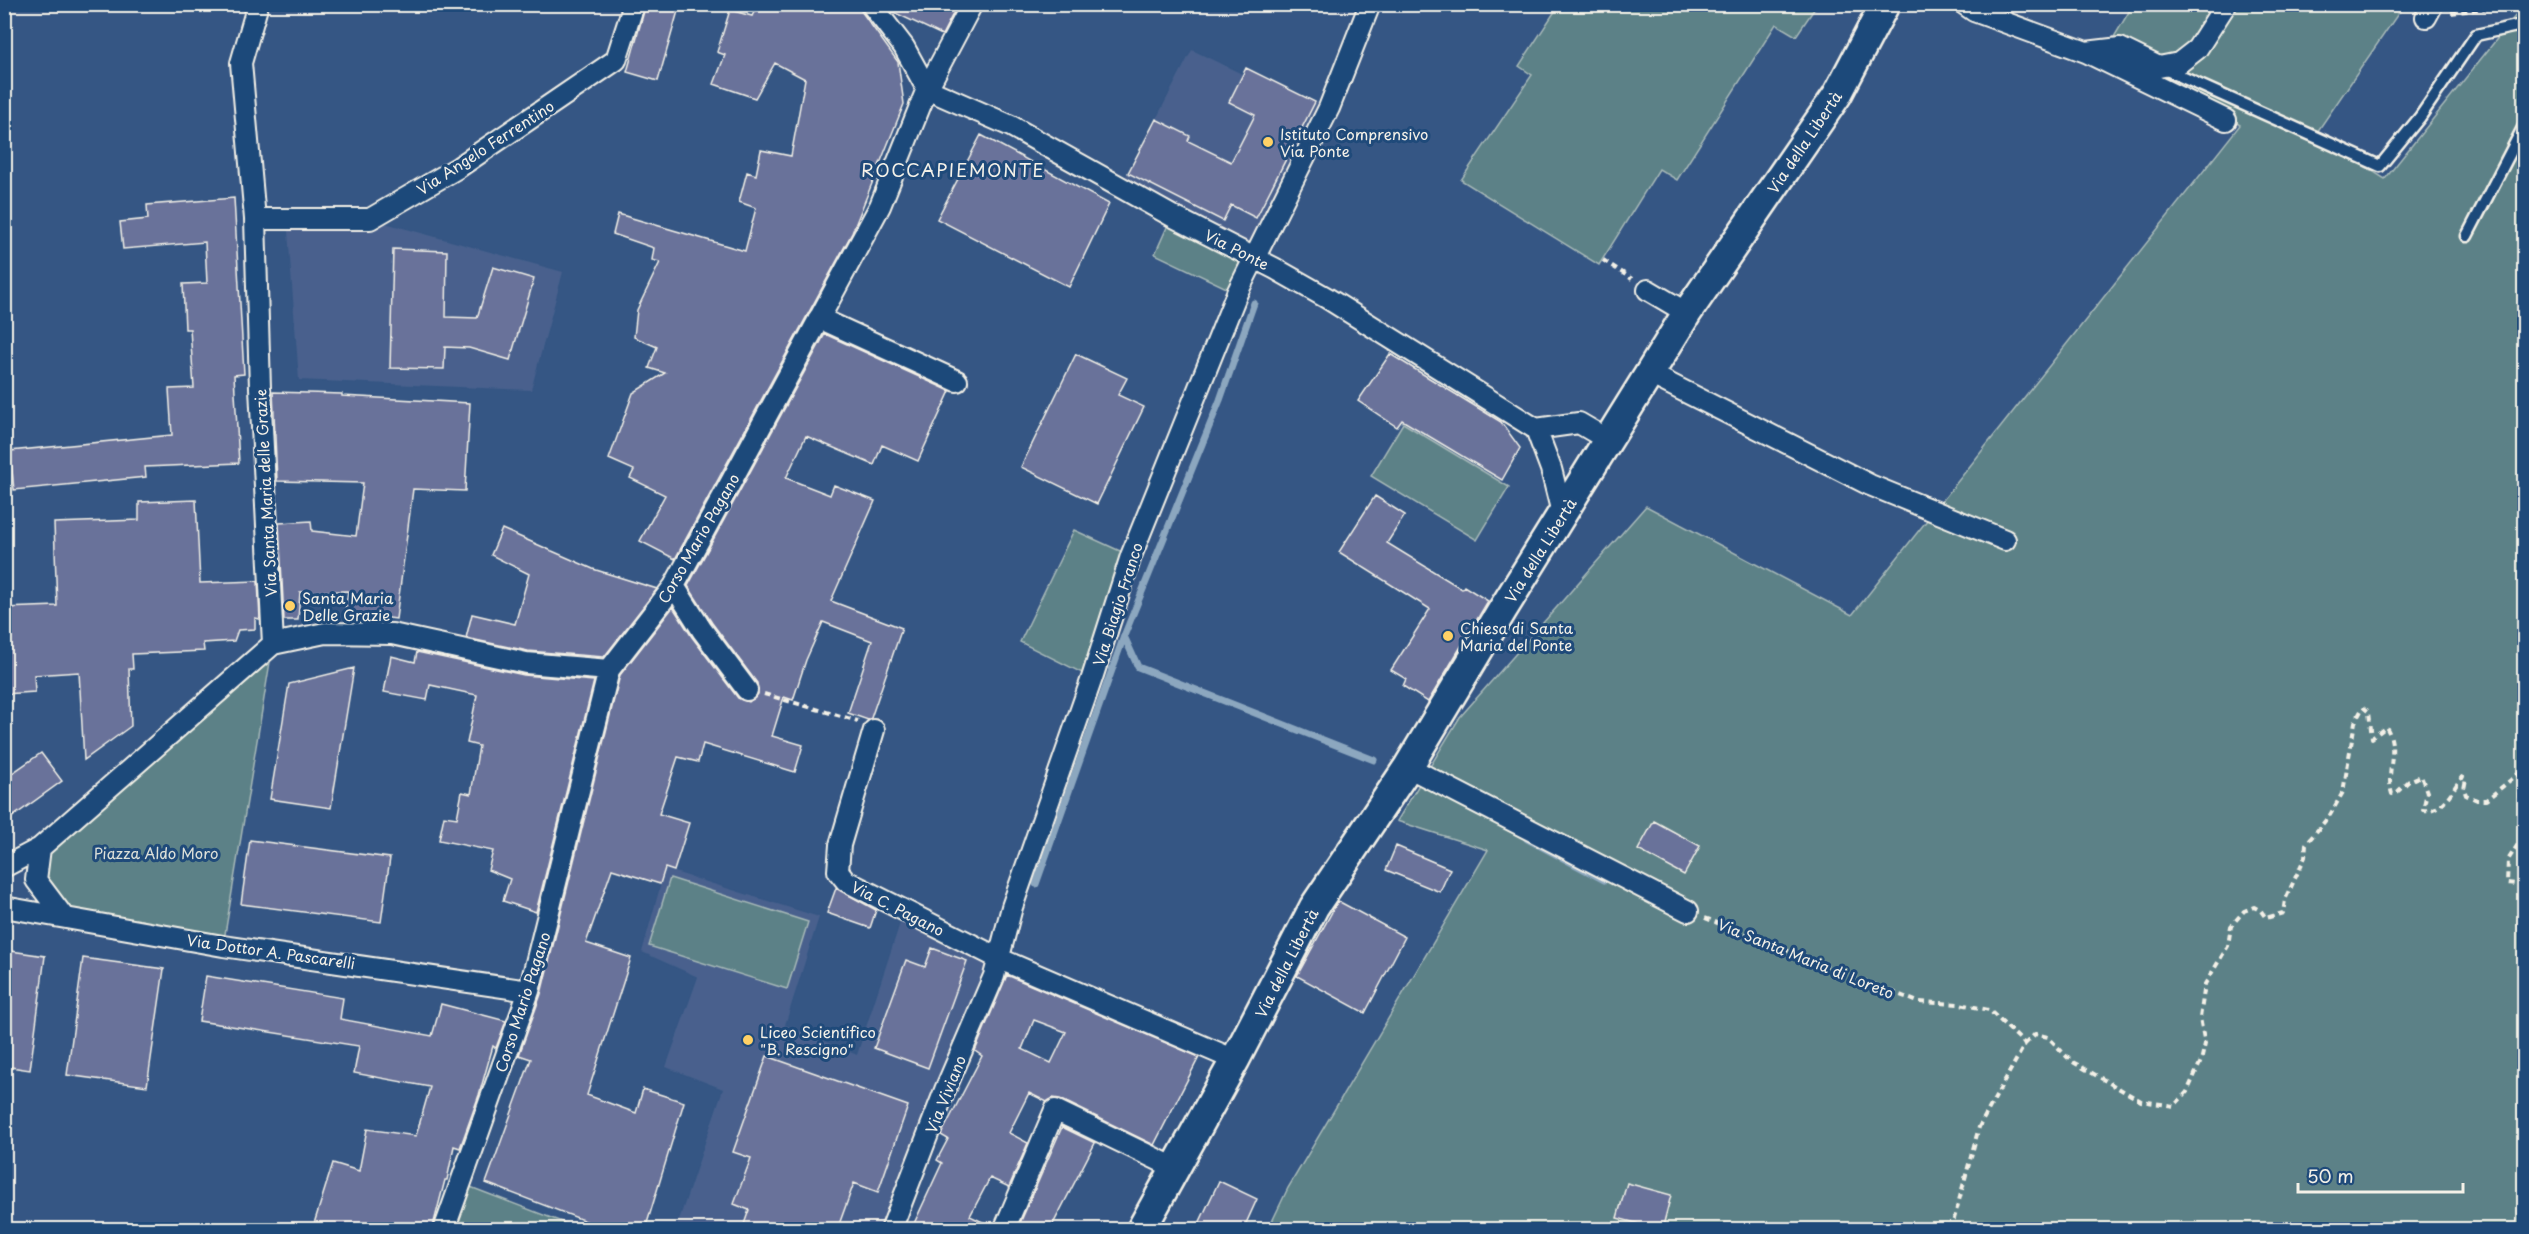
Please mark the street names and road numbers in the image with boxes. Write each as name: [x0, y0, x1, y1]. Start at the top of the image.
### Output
street label: Via della Libertà: [1761, 86, 1847, 198]
street label: Via Angelo Ferrentino: [412, 94, 558, 200]
street label: Via Ponte: [1201, 223, 1273, 275]
street label: Via Santa Maria delle Grazie: [248, 389, 282, 597]
street label: Corso Mario Pagano: [651, 469, 745, 607]
street label: Via della Libertà: [1499, 493, 1582, 607]
street label: Via Biagio Franco: [1086, 539, 1148, 669]
street label: Via C. Pagano: [847, 875, 949, 941]
street label: Via della Libertà: [1249, 904, 1324, 1022]
street label: Via Santa Maria di Loreto: [1714, 912, 1898, 1004]
street label: Via Dottor A. Pascarelli: [185, 928, 357, 974]
street label: Corso Mario Pagano: [488, 929, 556, 1075]
street label: Via Viviano: [919, 1051, 971, 1137]

